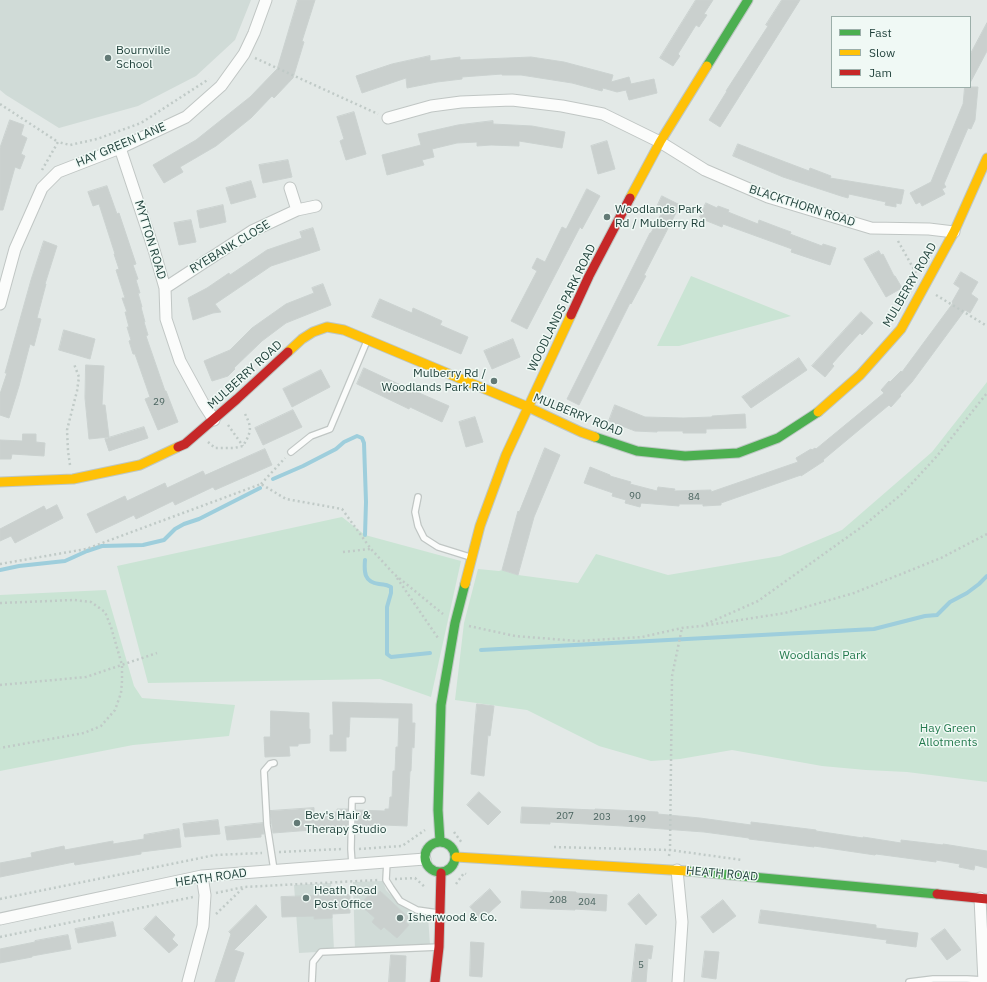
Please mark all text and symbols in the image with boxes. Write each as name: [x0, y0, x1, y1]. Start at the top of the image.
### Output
legend: [831, 16, 971, 88]
text: Fast: [869, 25, 892, 40]
place label: Bournville School: [116, 44, 170, 72]
text: Slow: [869, 45, 895, 60]
marker: Bournville School: [103, 53, 113, 63]
text: Jam: [869, 65, 892, 80]
street label: HAY GREEN LANE: [74, 120, 168, 170]
street label: BLACKTHORN ROAD: [747, 182, 857, 230]
street label: MYTTON ROAD: [131, 199, 169, 281]
place label: Woodlands Park Rd / Mulberry Rd: [615, 203, 705, 231]
marker: Woodlands Park Rd / Mulberry Rd: [602, 212, 612, 222]
street label: RYEBANK CLOSE: [187, 217, 273, 277]
street label: MULBERRY ROAD: [880, 240, 940, 330]
street label: WOODLANDS PARK ROAD: [525, 242, 599, 374]
street label: MULBERRY ROAD: [205, 338, 285, 412]
place label: Mulberry Rd / Woodlands Park Rd: [381, 367, 486, 395]
marker: Mulberry Rd / Woodlands Park Rd: [489, 376, 499, 386]
street label: MULBERRY ROAD: [531, 390, 625, 440]
house number: 29: [153, 396, 165, 408]
house number: 90: [629, 490, 641, 502]
house number: 84: [688, 491, 700, 503]
park label: Woodlands Park: [779, 649, 867, 663]
park label: Hay Green Allotments: [918, 722, 978, 750]
place label: Bev's Hair & Therapy Studio: [305, 809, 386, 837]
house number: 207: [556, 810, 574, 822]
house number: 203: [593, 811, 611, 823]
house number: 199: [628, 813, 646, 825]
marker: Bev's Hair & Therapy Studio: [292, 818, 302, 828]
street label: HEATH ROAD: [685, 864, 759, 884]
street label: HEATH ROAD: [174, 866, 248, 890]
place label: Heath Road Post Office: [314, 884, 377, 912]
marker: Heath Road Post Office: [301, 893, 311, 903]
house number: 208: [549, 894, 567, 906]
house number: 204: [578, 896, 596, 908]
place label: Isherwood & Co.: [408, 911, 497, 925]
marker: Isherwood & Co.: [395, 913, 405, 923]
house number: 5: [638, 959, 644, 971]

